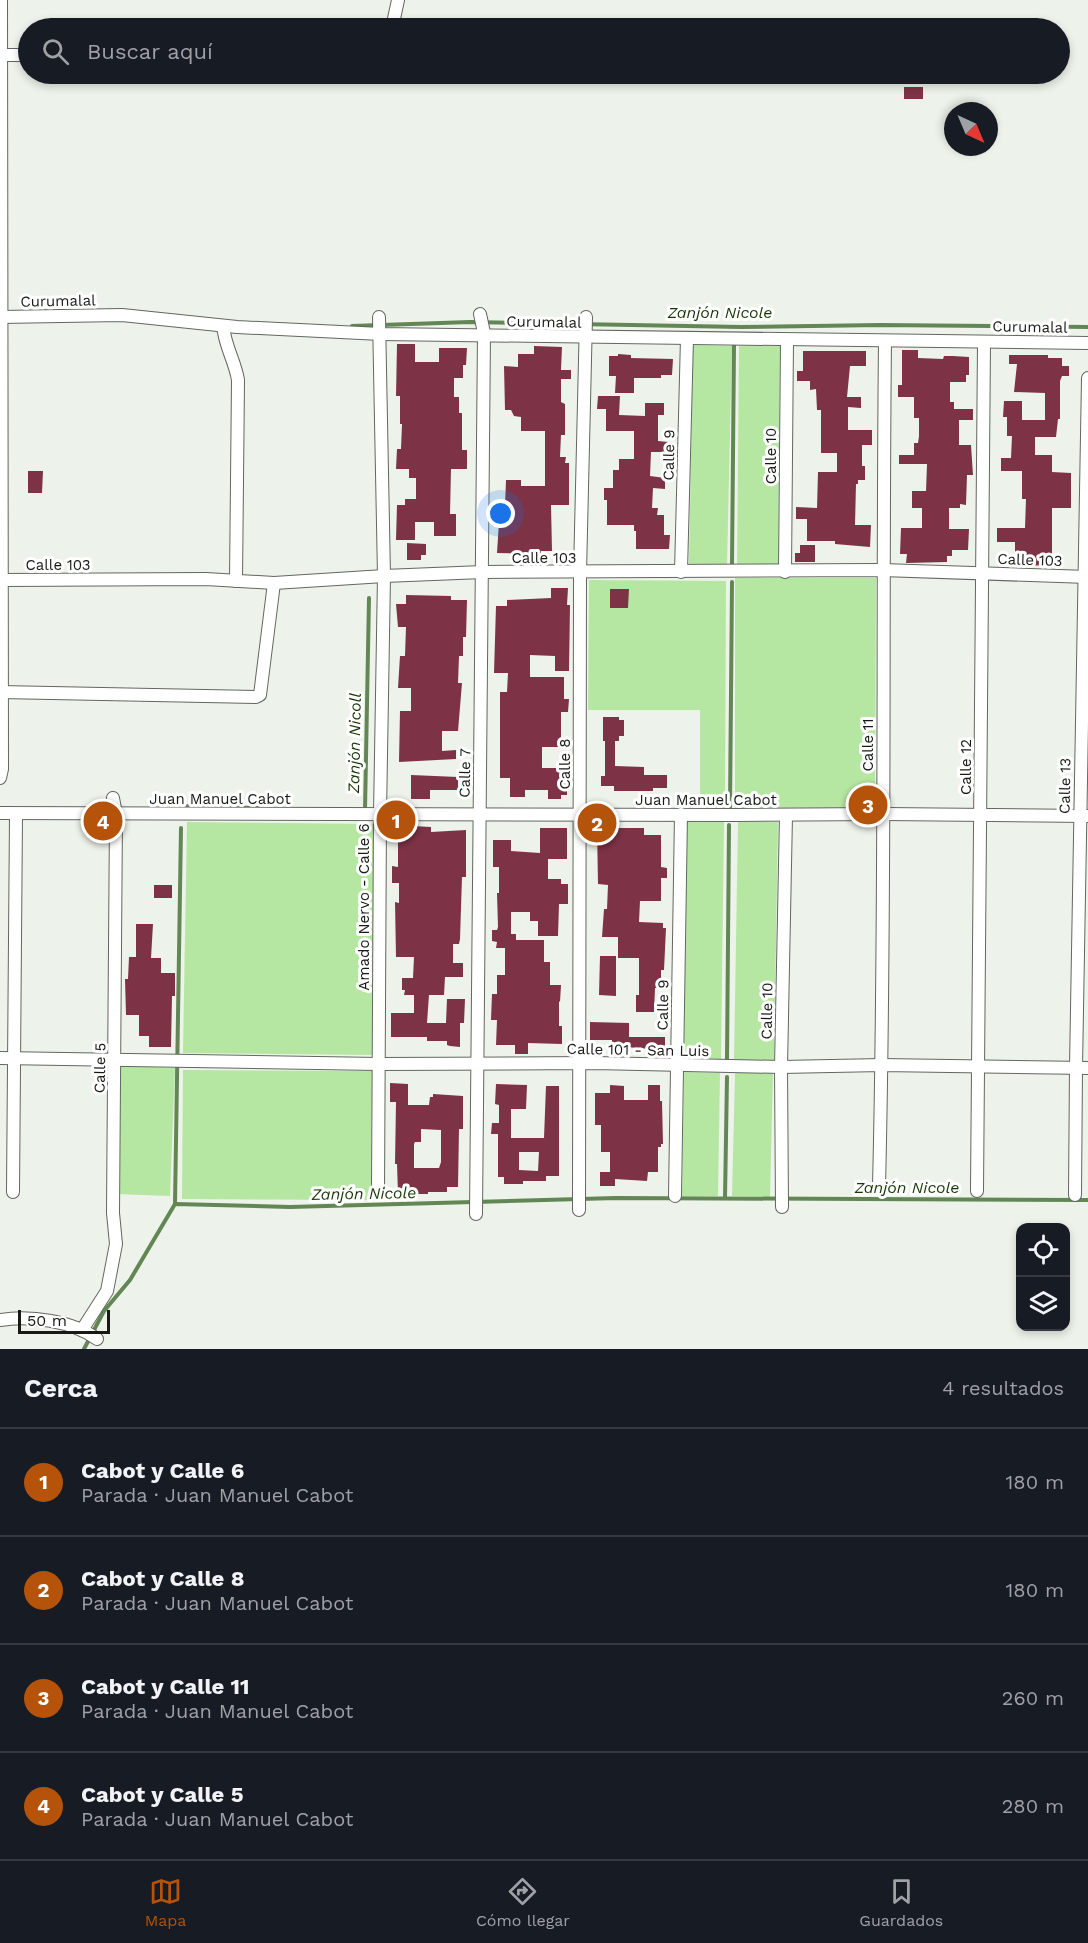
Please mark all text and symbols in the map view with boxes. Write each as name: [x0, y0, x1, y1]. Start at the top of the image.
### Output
search box: [18, 18, 1070, 84]
icon: search: [39, 35, 72, 68]
text: Buscar aquí: [87, 39, 213, 64]
north arrow: [944, 102, 998, 156]
street label: Curumalal: [20, 291, 96, 311]
water label: Zanjón Nicole: [667, 303, 772, 322]
street label: Curumalal: [506, 312, 582, 332]
street label: Curumalal: [992, 317, 1068, 337]
street label: Calle 10: [762, 428, 780, 484]
street label: Calle 9: [660, 429, 678, 481]
your location: [486, 499, 515, 528]
street label: Calle 103: [511, 549, 577, 567]
street label: Calle 103: [997, 550, 1063, 570]
street label: Calle 103: [25, 556, 91, 574]
water label: Zanjón Nicoll: [344, 692, 365, 794]
street label: Calle 11: [859, 718, 877, 772]
street label: Calle 8: [556, 739, 574, 789]
street label: Calle 12: [957, 739, 975, 795]
street label: Calle 7: [456, 748, 474, 798]
street label: Calle 13: [1056, 758, 1074, 814]
pin: 3: [848, 782, 888, 828]
street label: Juan Manuel Cabot: [149, 790, 291, 808]
street label: Juan Manuel Cabot: [635, 791, 777, 809]
pin: 4: [84, 798, 122, 844]
pin: 1: [376, 798, 416, 842]
pin: 2: [578, 800, 616, 846]
street label: Amado Nervo - Calle 6: [355, 823, 373, 991]
street label: Calle 9: [654, 979, 672, 1031]
street label: Calle 10: [758, 983, 776, 1039]
street label: Calle 101 - San Luis: [567, 1040, 710, 1060]
street label: Calle 5: [91, 1043, 109, 1093]
water label: Zanjón Nicole: [854, 1178, 959, 1197]
water label: Zanjón Nicole: [311, 1183, 417, 1204]
map controls: [1016, 1223, 1070, 1331]
button: locate: [1016, 1223, 1070, 1277]
button: layers: [1016, 1277, 1070, 1331]
scale bar: [18, 1307, 110, 1334]
text: 50 m: [27, 1311, 67, 1330]
text: Cerca: [24, 1373, 98, 1403]
text: 4 resultados: [942, 1376, 1064, 1400]
text: Cabot y Calle 6: [81, 1458, 244, 1483]
text: 1: [39, 1470, 48, 1494]
text: 180 m: [1006, 1470, 1064, 1494]
text: Parada · Juan Manuel Cabot: [81, 1483, 353, 1507]
text: Cabot y Calle 8: [81, 1566, 244, 1591]
text: 2: [38, 1578, 49, 1602]
text: 180 m: [1006, 1578, 1064, 1602]
text: Parada · Juan Manuel Cabot: [81, 1591, 353, 1615]
text: Cabot y Calle 11: [81, 1674, 249, 1699]
text: 3: [38, 1686, 49, 1710]
text: 260 m: [1002, 1686, 1064, 1710]
text: Parada · Juan Manuel Cabot: [81, 1699, 353, 1723]
text: Cabot y Calle 5: [81, 1782, 243, 1807]
text: 4: [37, 1794, 50, 1818]
text: 280 m: [1002, 1794, 1064, 1818]
text: Parada · Juan Manuel Cabot: [81, 1807, 353, 1831]
tab: Mapa: [145, 1875, 186, 1930]
tab: Cómo llegar: [476, 1875, 570, 1930]
tab: Guardados: [859, 1875, 943, 1930]

